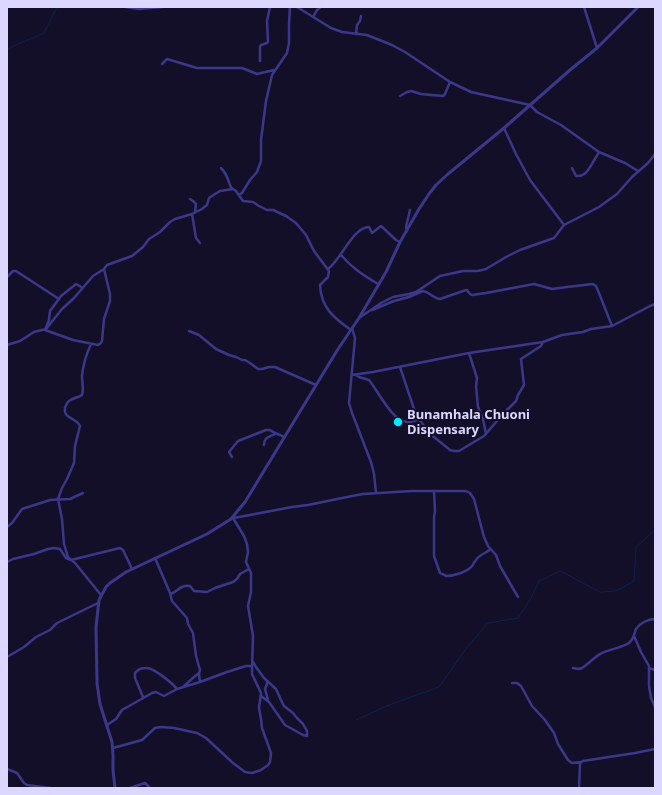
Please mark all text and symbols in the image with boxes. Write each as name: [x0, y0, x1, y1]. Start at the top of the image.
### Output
place label: Bunamhala Chuoni Dispensary: [407, 407, 530, 438]
marker: Bunamhala Chuoni Dispensary: [392, 416, 404, 428]

